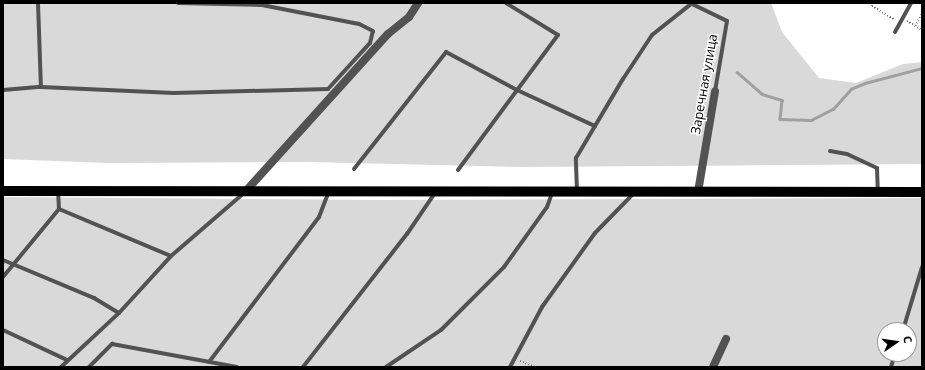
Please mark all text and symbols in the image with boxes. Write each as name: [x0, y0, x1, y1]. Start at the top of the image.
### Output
street label: Заречная улица: [688, 33, 720, 135]
north arrow: [877, 322, 917, 362]
text: С: [900, 334, 916, 345]

